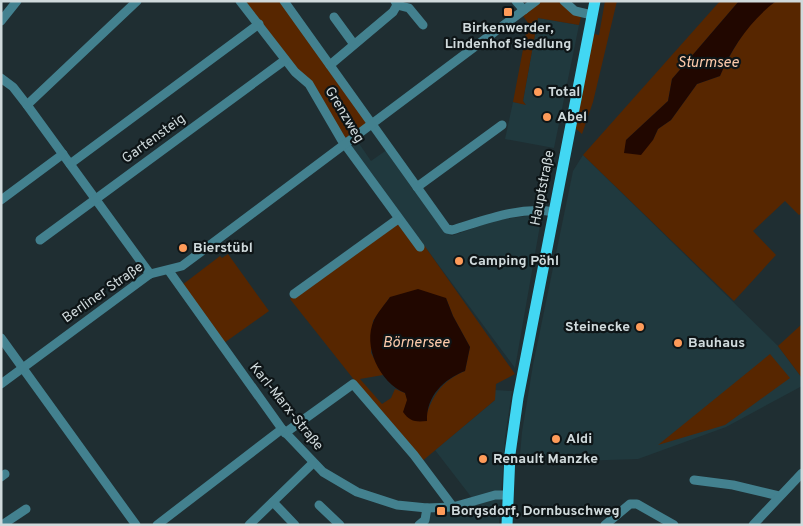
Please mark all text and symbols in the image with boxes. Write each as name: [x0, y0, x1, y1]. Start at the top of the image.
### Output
marker: Birkenwerder, Lindenhof Siedlung: [502, 6, 514, 18]
place label: Birkenwerder, Lindenhof Siedlung: [445, 20, 571, 53]
water label: Sturmsee: [677, 54, 739, 73]
street label: Grenzweg: [321, 84, 367, 146]
place label: Total: [548, 84, 580, 101]
marker: Total: [532, 86, 544, 98]
place label: Abel: [557, 109, 587, 126]
street label: Gartensteig: [119, 110, 189, 168]
marker: Abel: [541, 111, 553, 123]
street label: Hauptstraße: [527, 149, 559, 227]
place label: Bierstübl: [193, 240, 253, 257]
marker: Bierstübl: [177, 242, 189, 254]
place label: Camping Pöhl: [469, 253, 559, 270]
marker: Camping Pöhl: [453, 255, 465, 267]
street label: Berliner Straße: [59, 259, 147, 327]
place label: Steinecke: [565, 319, 630, 336]
marker: Steinecke: [634, 321, 646, 333]
water label: Börnersee: [383, 334, 450, 353]
place label: Bauhaus: [688, 335, 745, 352]
marker: Bauhaus: [672, 337, 684, 349]
street label: Karl-Marx-Straße: [245, 360, 327, 454]
place label: Aldi: [566, 431, 592, 448]
marker: Aldi: [550, 433, 562, 445]
place label: Renault Manzke: [493, 451, 598, 468]
marker: Renault Manzke: [477, 453, 489, 465]
place label: Borgsdorf, Dornbuschweg: [451, 503, 620, 520]
marker: Borgsdorf, Dornbuschweg: [435, 505, 447, 517]

